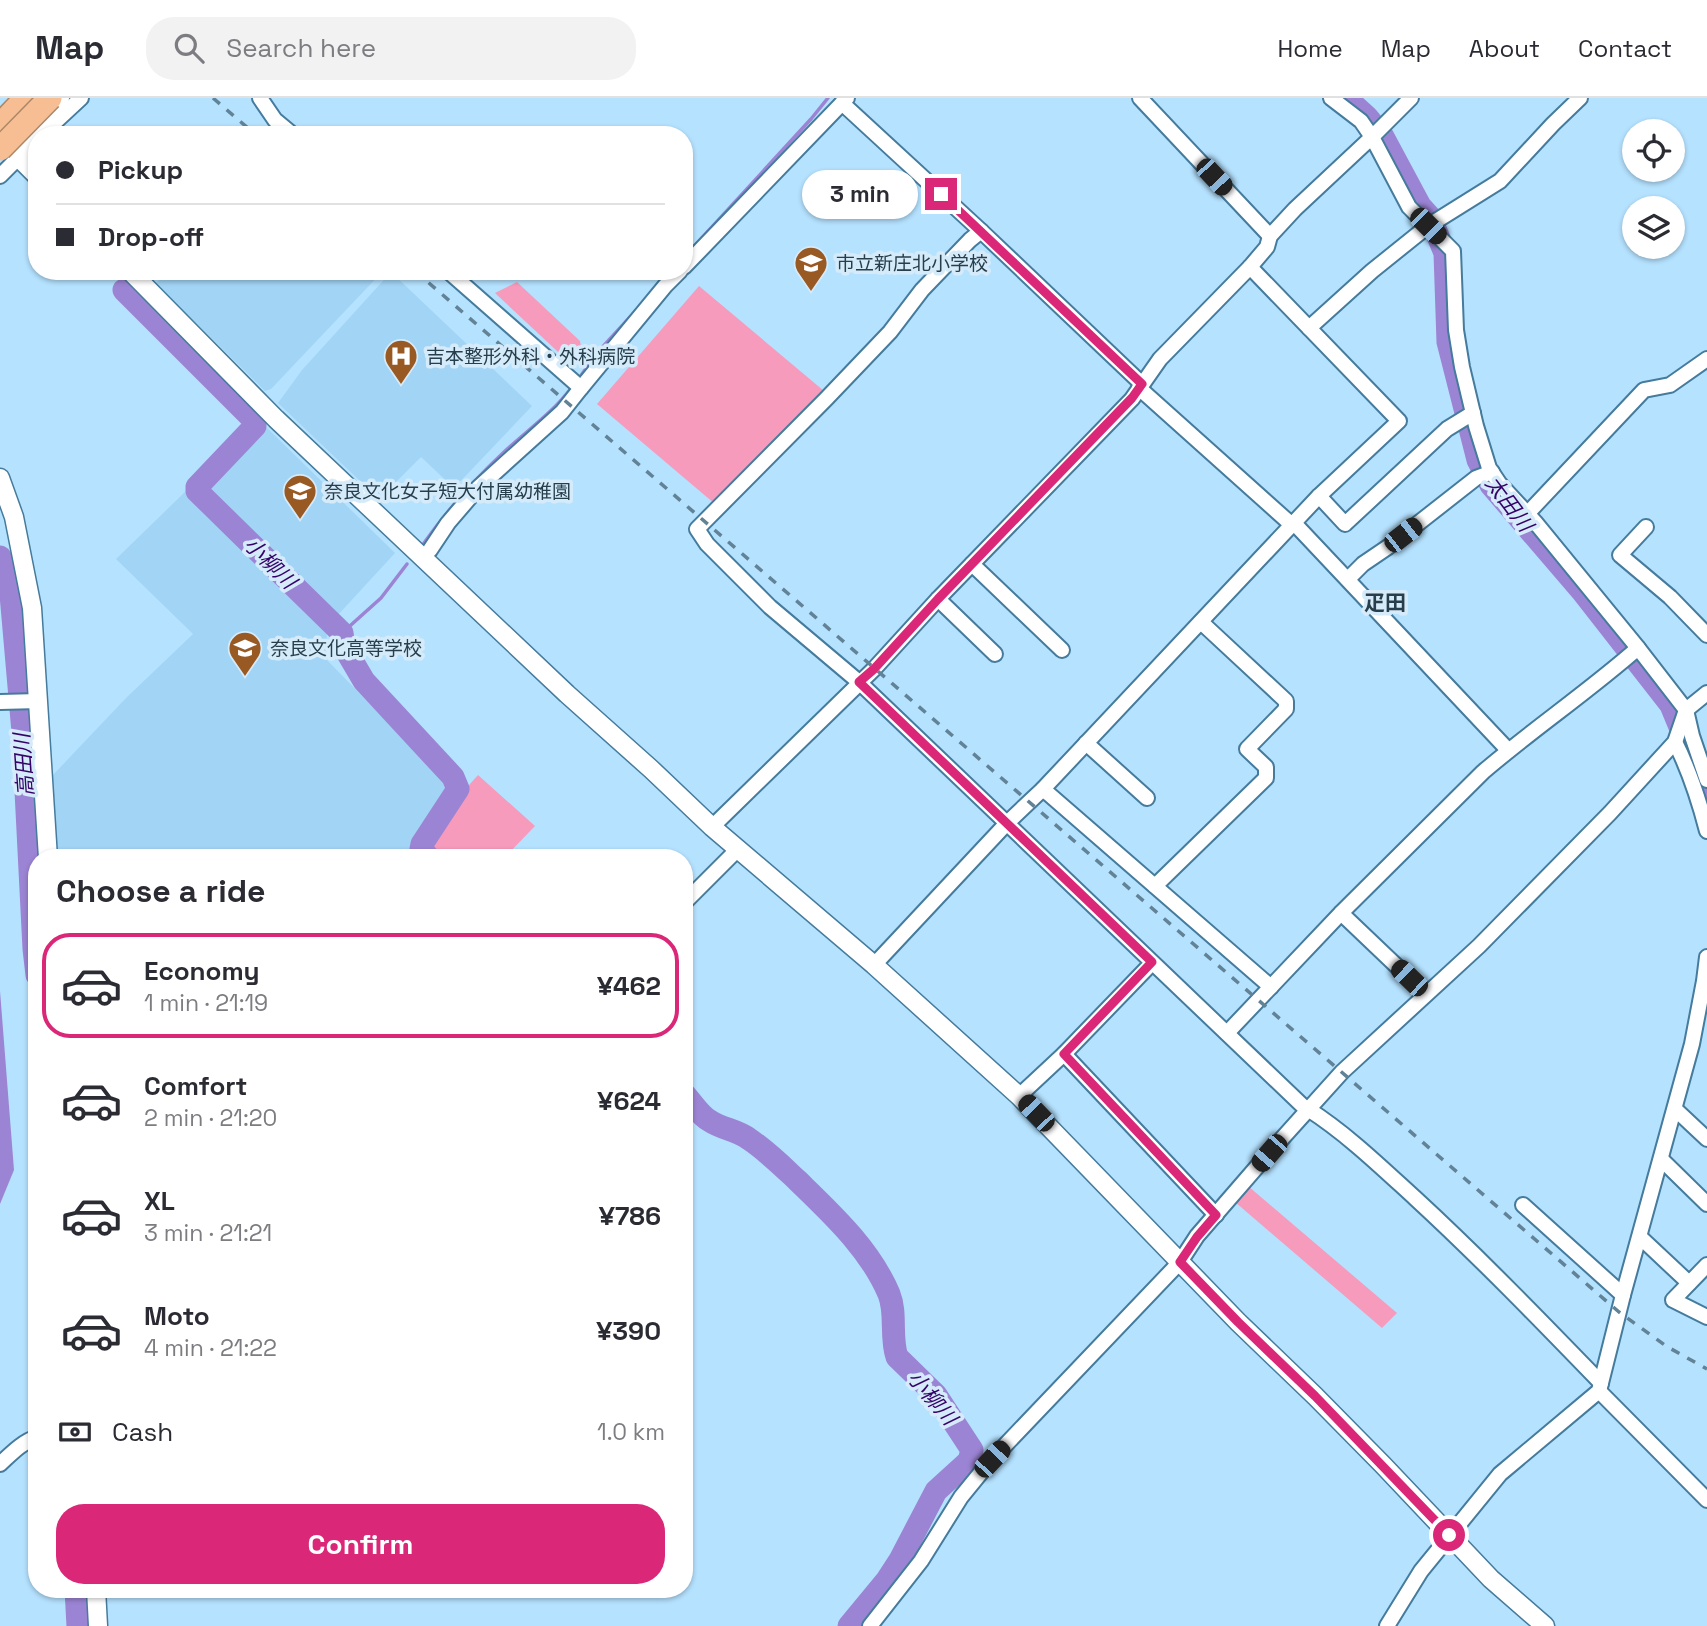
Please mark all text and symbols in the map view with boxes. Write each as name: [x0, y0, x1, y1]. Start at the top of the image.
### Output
search box: [146, 17, 636, 80]
text: Map: [35, 27, 104, 69]
icon: search: [170, 29, 208, 67]
text: Search here: [226, 31, 376, 65]
text: Home: [1277, 33, 1343, 64]
text: Map: [1381, 33, 1431, 64]
text: About: [1469, 33, 1540, 64]
text: Contact: [1578, 33, 1672, 64]
map controls: [1622, 119, 1685, 259]
button: locate: [1622, 119, 1685, 182]
text: Pickup: [98, 153, 183, 187]
car: [1192, 154, 1237, 200]
callout: 3 min: [801, 170, 916, 218]
route end: [925, 178, 957, 210]
text: 3 min: [830, 179, 890, 209]
button: layers: [1622, 196, 1685, 259]
car: [1406, 204, 1451, 248]
text: Drop-off: [98, 220, 204, 254]
school or university icon: 市立新庄北小学校: [792, 244, 830, 293]
place label: 市立新庄北小学校: [836, 251, 988, 276]
hospital icon: 吉本整形外科・外科病院: [382, 337, 420, 386]
place label: 吉本整形外科・外科病院: [426, 344, 635, 369]
water label: 太田川: [1480, 470, 1540, 539]
school or university icon: 奈良文化女子短大付属幼稚園: [281, 472, 319, 521]
place label: 奈良文化女子短大付属幼稚園: [324, 479, 571, 504]
car: [1380, 514, 1427, 556]
water label: 小柳川: [239, 531, 304, 596]
district label: 疋田: [1364, 589, 1406, 616]
school or university icon: 奈良文化高等学校: [226, 629, 264, 678]
place label: 奈良文化高等学校: [270, 636, 422, 661]
water label: 高田川: [8, 731, 39, 797]
text: Choose a ride: [56, 871, 266, 911]
icon: car: [60, 954, 123, 1017]
text: Economy: [144, 954, 260, 988]
car: [1387, 956, 1432, 1000]
text: ¥462: [597, 969, 661, 1003]
text: 1 min · 21:19: [144, 988, 268, 1018]
icon: car: [60, 1069, 123, 1132]
text: Comfort: [144, 1069, 247, 1103]
text: ¥624: [597, 1084, 661, 1118]
car: [1014, 1091, 1059, 1135]
text: 2 min · 21:20: [144, 1103, 277, 1133]
car: [1248, 1130, 1291, 1176]
icon: car: [60, 1184, 123, 1247]
text: XL: [144, 1184, 175, 1218]
text: ¥786: [599, 1199, 661, 1233]
text: 3 min · 21:21: [144, 1218, 272, 1248]
icon: car: [60, 1299, 123, 1362]
text: Moto: [144, 1299, 210, 1333]
text: ¥390: [596, 1314, 661, 1348]
text: 4 min · 21:22: [144, 1333, 277, 1363]
water label: 小柳川: [902, 1365, 964, 1432]
icon: cash: [56, 1413, 94, 1451]
text: Cash: [112, 1415, 173, 1449]
text: 1.0 km: [597, 1417, 665, 1447]
car: [970, 1436, 1015, 1482]
button: Confirm: [56, 1504, 665, 1584]
route start: [1433, 1519, 1465, 1551]

